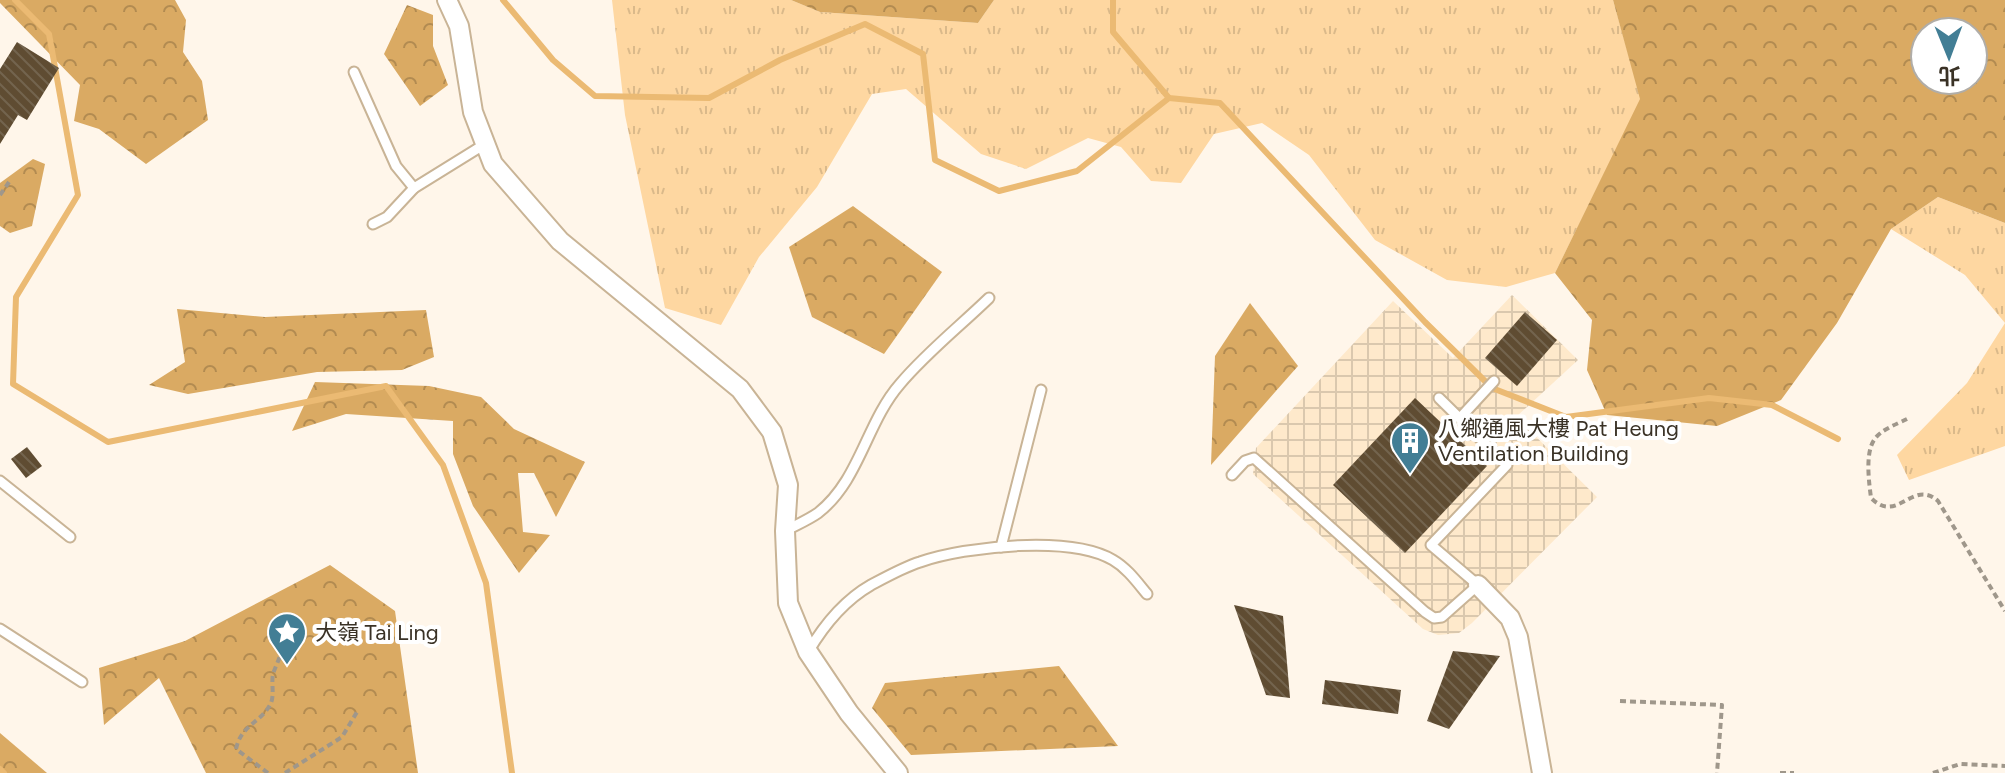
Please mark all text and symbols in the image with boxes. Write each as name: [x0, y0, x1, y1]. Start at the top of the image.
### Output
north arrow: [1909, 16, 1989, 96]
text: 北: [1938, 62, 1961, 89]
place label: 八鄉通風大樓 Pat Heung Ventilation Building: [1438, 415, 1679, 467]
building icon: 八鄉通風大樓 Pat Heung Ventilation Building: [1389, 420, 1431, 475]
place icon: 大嶺 Tai Ling: [266, 611, 308, 666]
place label: 大嶺 Tai Ling: [315, 619, 439, 646]

